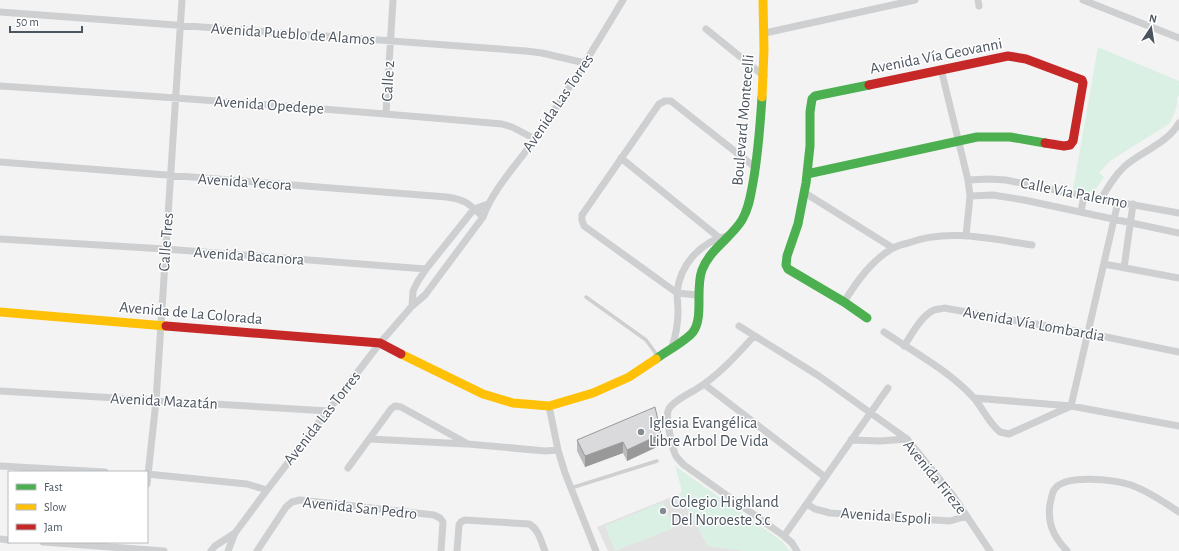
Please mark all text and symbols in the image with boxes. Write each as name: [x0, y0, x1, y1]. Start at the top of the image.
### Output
scale bar: [10, 8, 82, 34]
north arrow: [1131, 8, 1171, 48]
text: N: [1148, 13, 1158, 25]
text: 50 m: [16, 16, 39, 28]
street label: Avenida Pueblo de Alamos: [210, 20, 376, 48]
street label: Avenida Vía Geovanni: [868, 35, 1004, 77]
street label: Avenida Las Torres: [519, 51, 597, 155]
street label: Boulevard Montecelli: [729, 54, 757, 186]
street label: Calle 2: [379, 60, 397, 102]
street label: Avenida Opedepe: [213, 93, 325, 117]
street label: Avenida Yecora: [197, 171, 293, 193]
street label: Calle Vía Palermo: [1019, 175, 1129, 211]
street label: Calle Tres: [156, 212, 176, 272]
street label: Avenida Bacanora: [193, 244, 305, 268]
street label: Avenida de La Colorada: [119, 299, 263, 327]
street label: Avenida Vía Lombardia: [962, 304, 1106, 344]
street label: Avenida Las Torres: [281, 368, 363, 468]
street label: Avenida Mazatán: [110, 390, 218, 412]
place label: Iglesia Evangélica Libre Arbol De Vida: [649, 415, 769, 449]
marker: Iglesia Evangélica Libre Arbol De Vida: [636, 427, 646, 437]
street label: Avenida Fireze: [900, 437, 970, 517]
legend: [8, 471, 148, 543]
text: Fast: [44, 481, 63, 493]
street label: Avenida San Pedro: [302, 494, 418, 522]
place label: Colegio Highland Del Noroeste S.c: [671, 494, 779, 528]
text: Slow: [44, 501, 66, 513]
street label: Avenida Espoli: [840, 505, 932, 527]
marker: Colegio Highland Del Noroeste S.c: [658, 506, 668, 516]
text: Jam: [44, 521, 63, 533]

